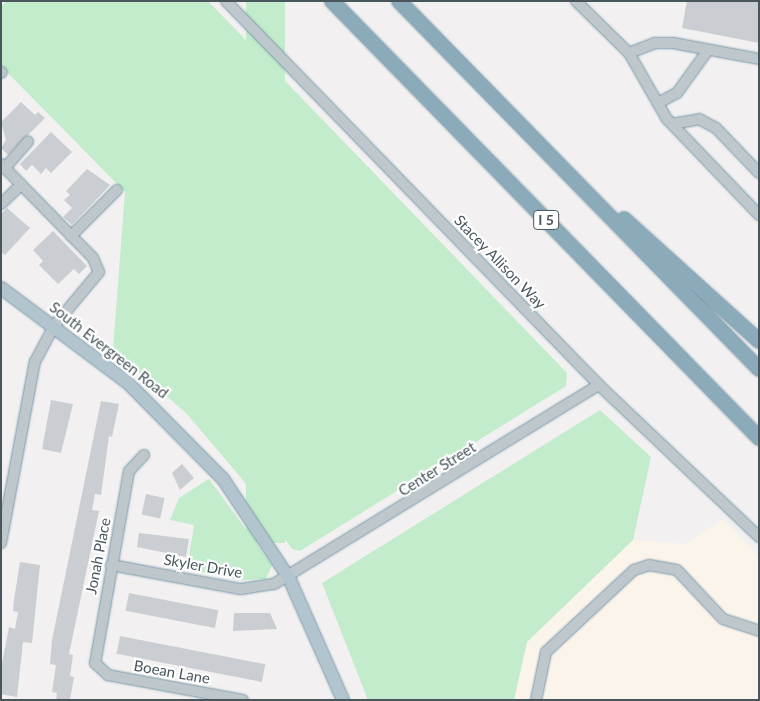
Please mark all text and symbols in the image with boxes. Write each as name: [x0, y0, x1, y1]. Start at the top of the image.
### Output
road number: I 5: [532, 208, 560, 232]
street label: Stacey Allison Way: [450, 211, 550, 313]
street label: South Evergreen Road: [46, 298, 172, 402]
street label: Center Street: [395, 438, 479, 500]
street label: Jonah Place: [82, 516, 114, 596]
street label: Skyler Drive: [162, 550, 244, 582]
street label: Boean Lane: [132, 656, 212, 688]

